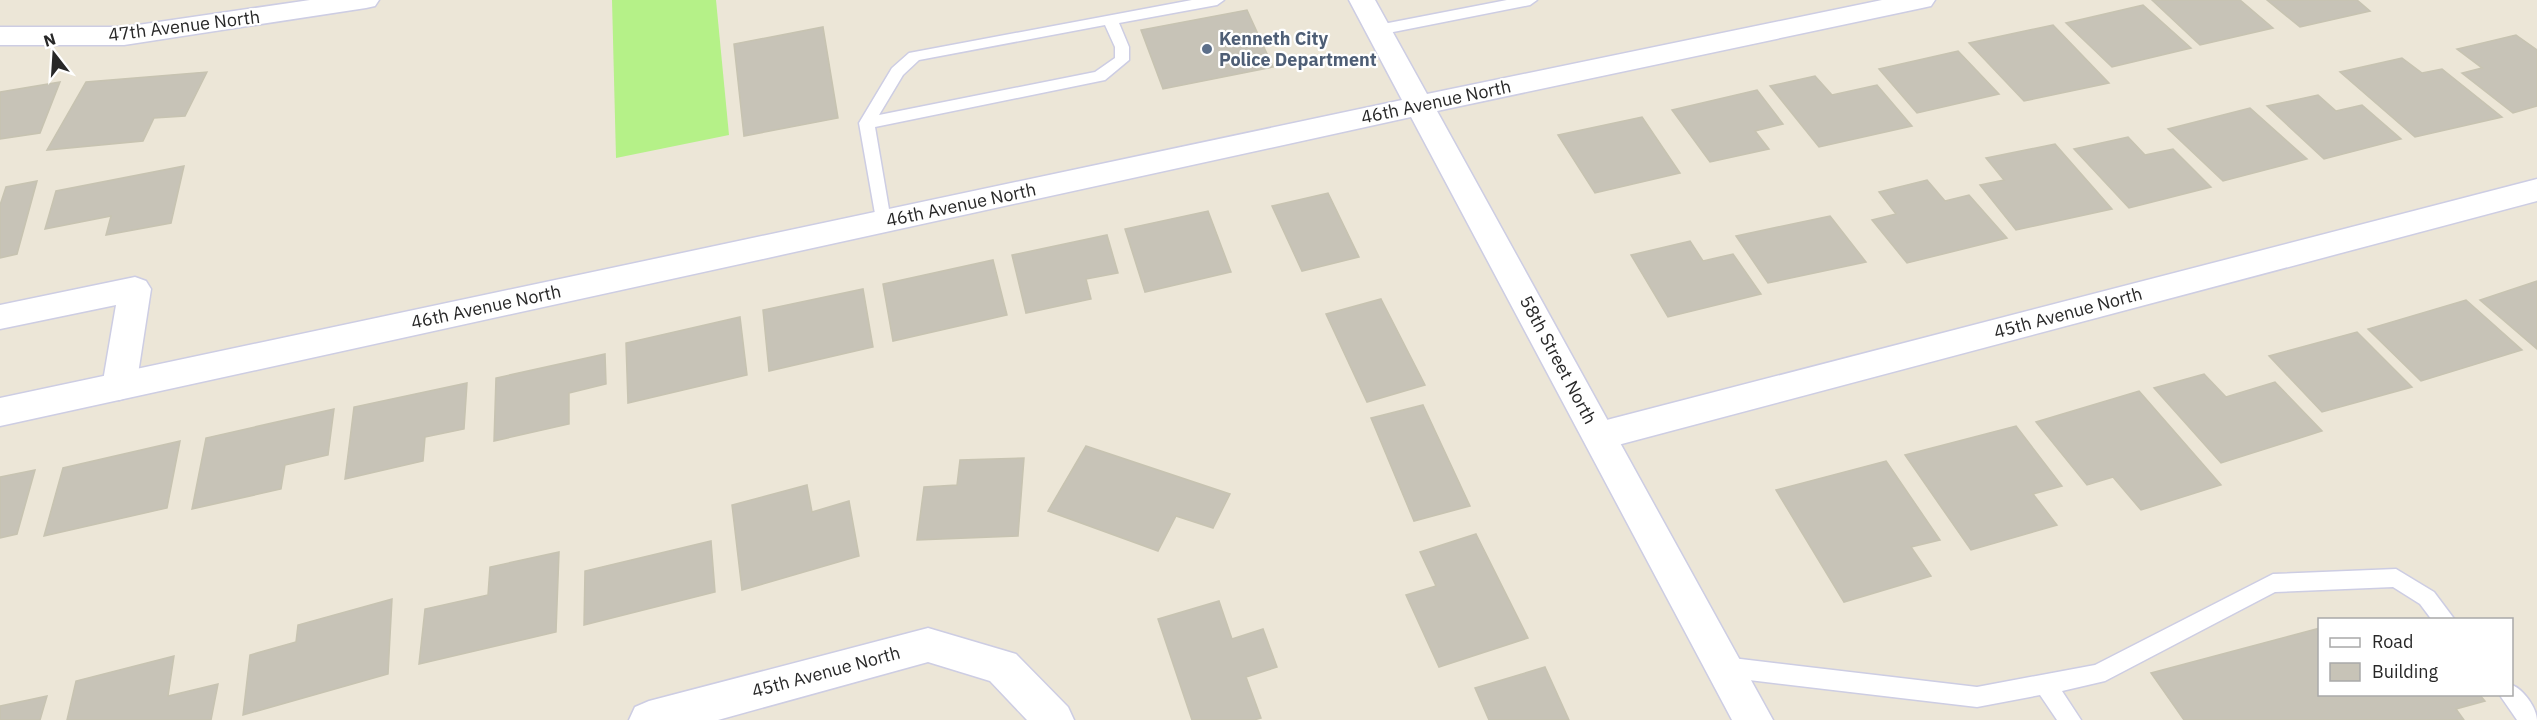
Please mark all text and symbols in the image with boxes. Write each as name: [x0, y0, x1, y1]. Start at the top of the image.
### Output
street label: 47th Avenue North: [107, 5, 261, 46]
north arrow: [24, 24, 84, 84]
place label: Kenneth City Police Department: [1219, 27, 1377, 71]
text: N: [41, 28, 58, 51]
marker: Kenneth City Police Department: [1200, 42, 1214, 56]
street label: 46th Avenue North: [1359, 74, 1513, 129]
street label: 46th Avenue North: [884, 177, 1038, 232]
street label: 46th Avenue North: [409, 279, 563, 334]
street label: 45th Avenue North: [1991, 282, 2145, 343]
street label: 58th Street North: [1515, 292, 1602, 428]
legend: [2318, 618, 2513, 696]
text: Road: [2372, 630, 2413, 653]
street label: 45th Avenue North: [749, 641, 903, 702]
text: Building: [2372, 660, 2439, 683]

